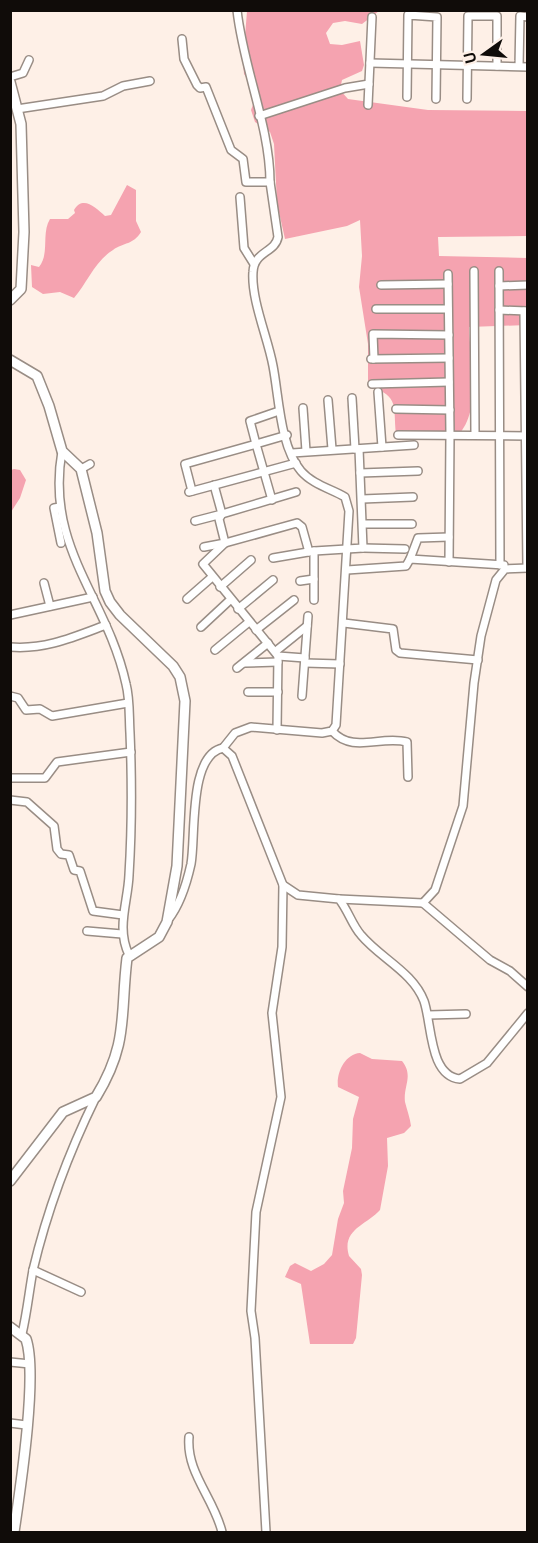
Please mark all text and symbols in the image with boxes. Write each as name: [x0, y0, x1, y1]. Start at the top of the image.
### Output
north arrow: [454, 24, 514, 84]
text: U: [459, 50, 480, 66]

